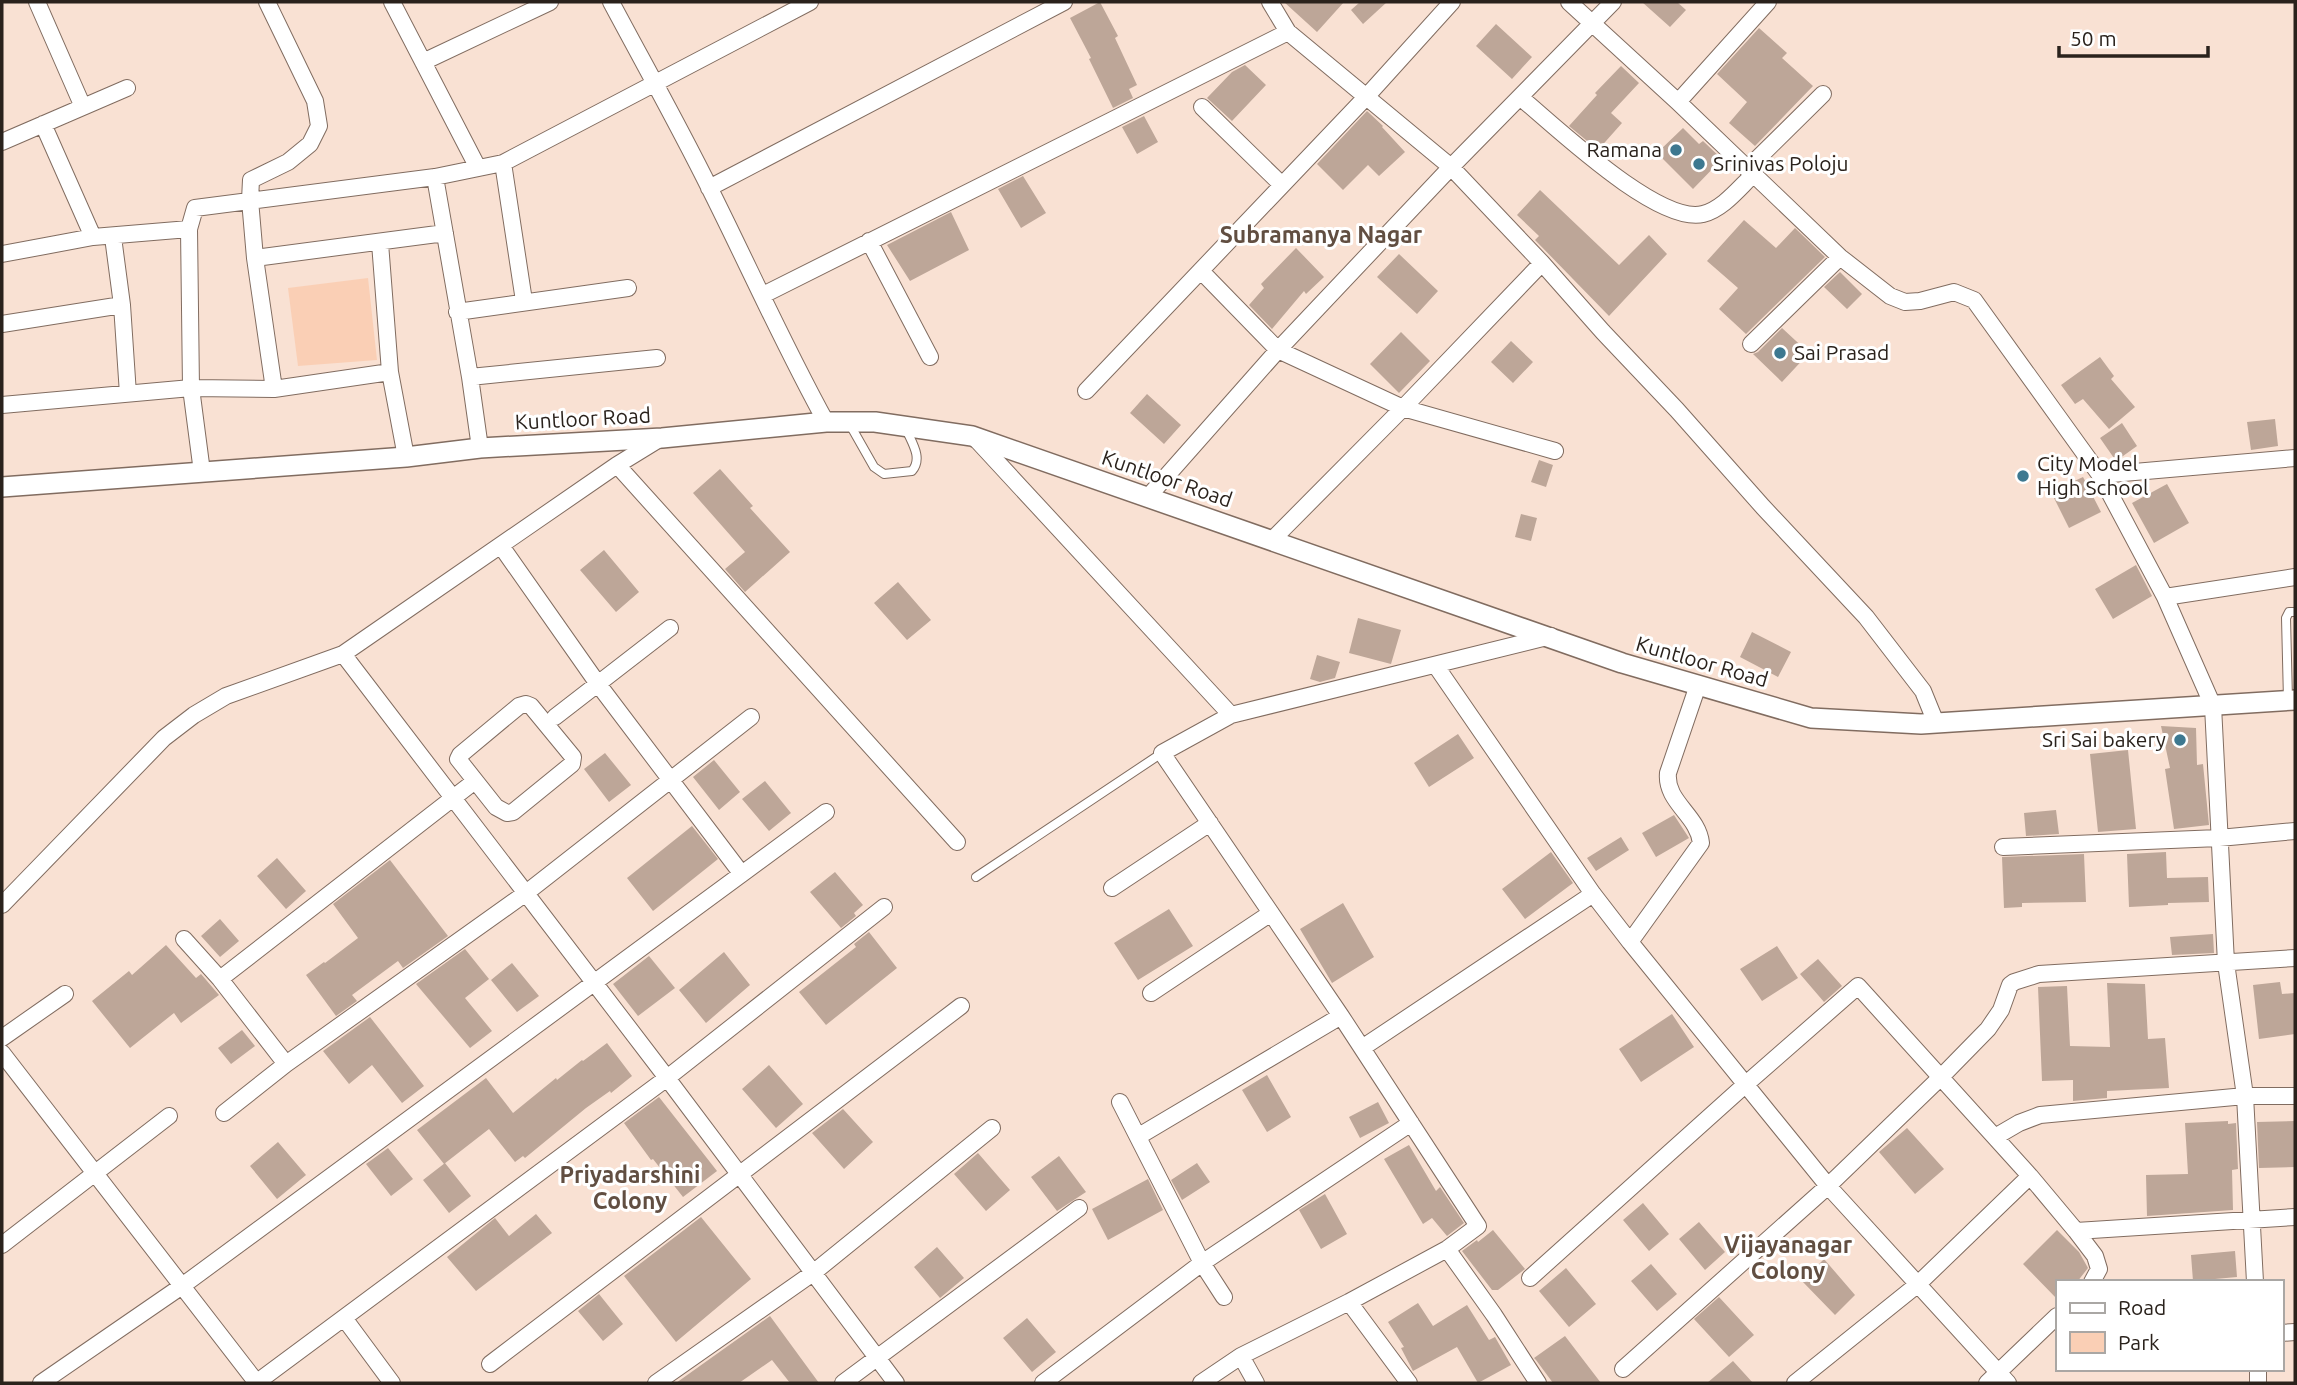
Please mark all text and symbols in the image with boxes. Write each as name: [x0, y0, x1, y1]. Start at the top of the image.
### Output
scale bar: [2059, 14, 2208, 58]
text: 50 m: [2070, 26, 2117, 50]
place label: Ramana: [1586, 137, 1662, 161]
marker: Ramana: [1668, 142, 1684, 158]
place label: Srinivas Poloju: [1713, 151, 1849, 175]
marker: Srinivas Poloju: [1691, 156, 1707, 172]
district label: Subramanya Nagar: [1220, 222, 1423, 247]
place label: Sai Prasad: [1794, 340, 1889, 364]
marker: Sai Prasad: [1772, 345, 1788, 361]
street label: Kuntloor Road: [514, 402, 652, 434]
street label: Kuntloor Road: [1099, 445, 1236, 512]
place label: City Model High School: [2037, 451, 2148, 499]
marker: City Model High School: [2015, 468, 2031, 484]
street label: Kuntloor Road: [1634, 631, 1771, 691]
place label: Sri Sai bakery: [2042, 727, 2166, 751]
marker: Sri Sai bakery: [2172, 732, 2188, 748]
district label: Priyadarshini Colony: [560, 1162, 700, 1213]
district label: Vijayanagar Colony: [1724, 1232, 1853, 1283]
legend: [2056, 1280, 2283, 1371]
text: Road: [2118, 1295, 2166, 1319]
text: Park: [2118, 1330, 2160, 1354]

